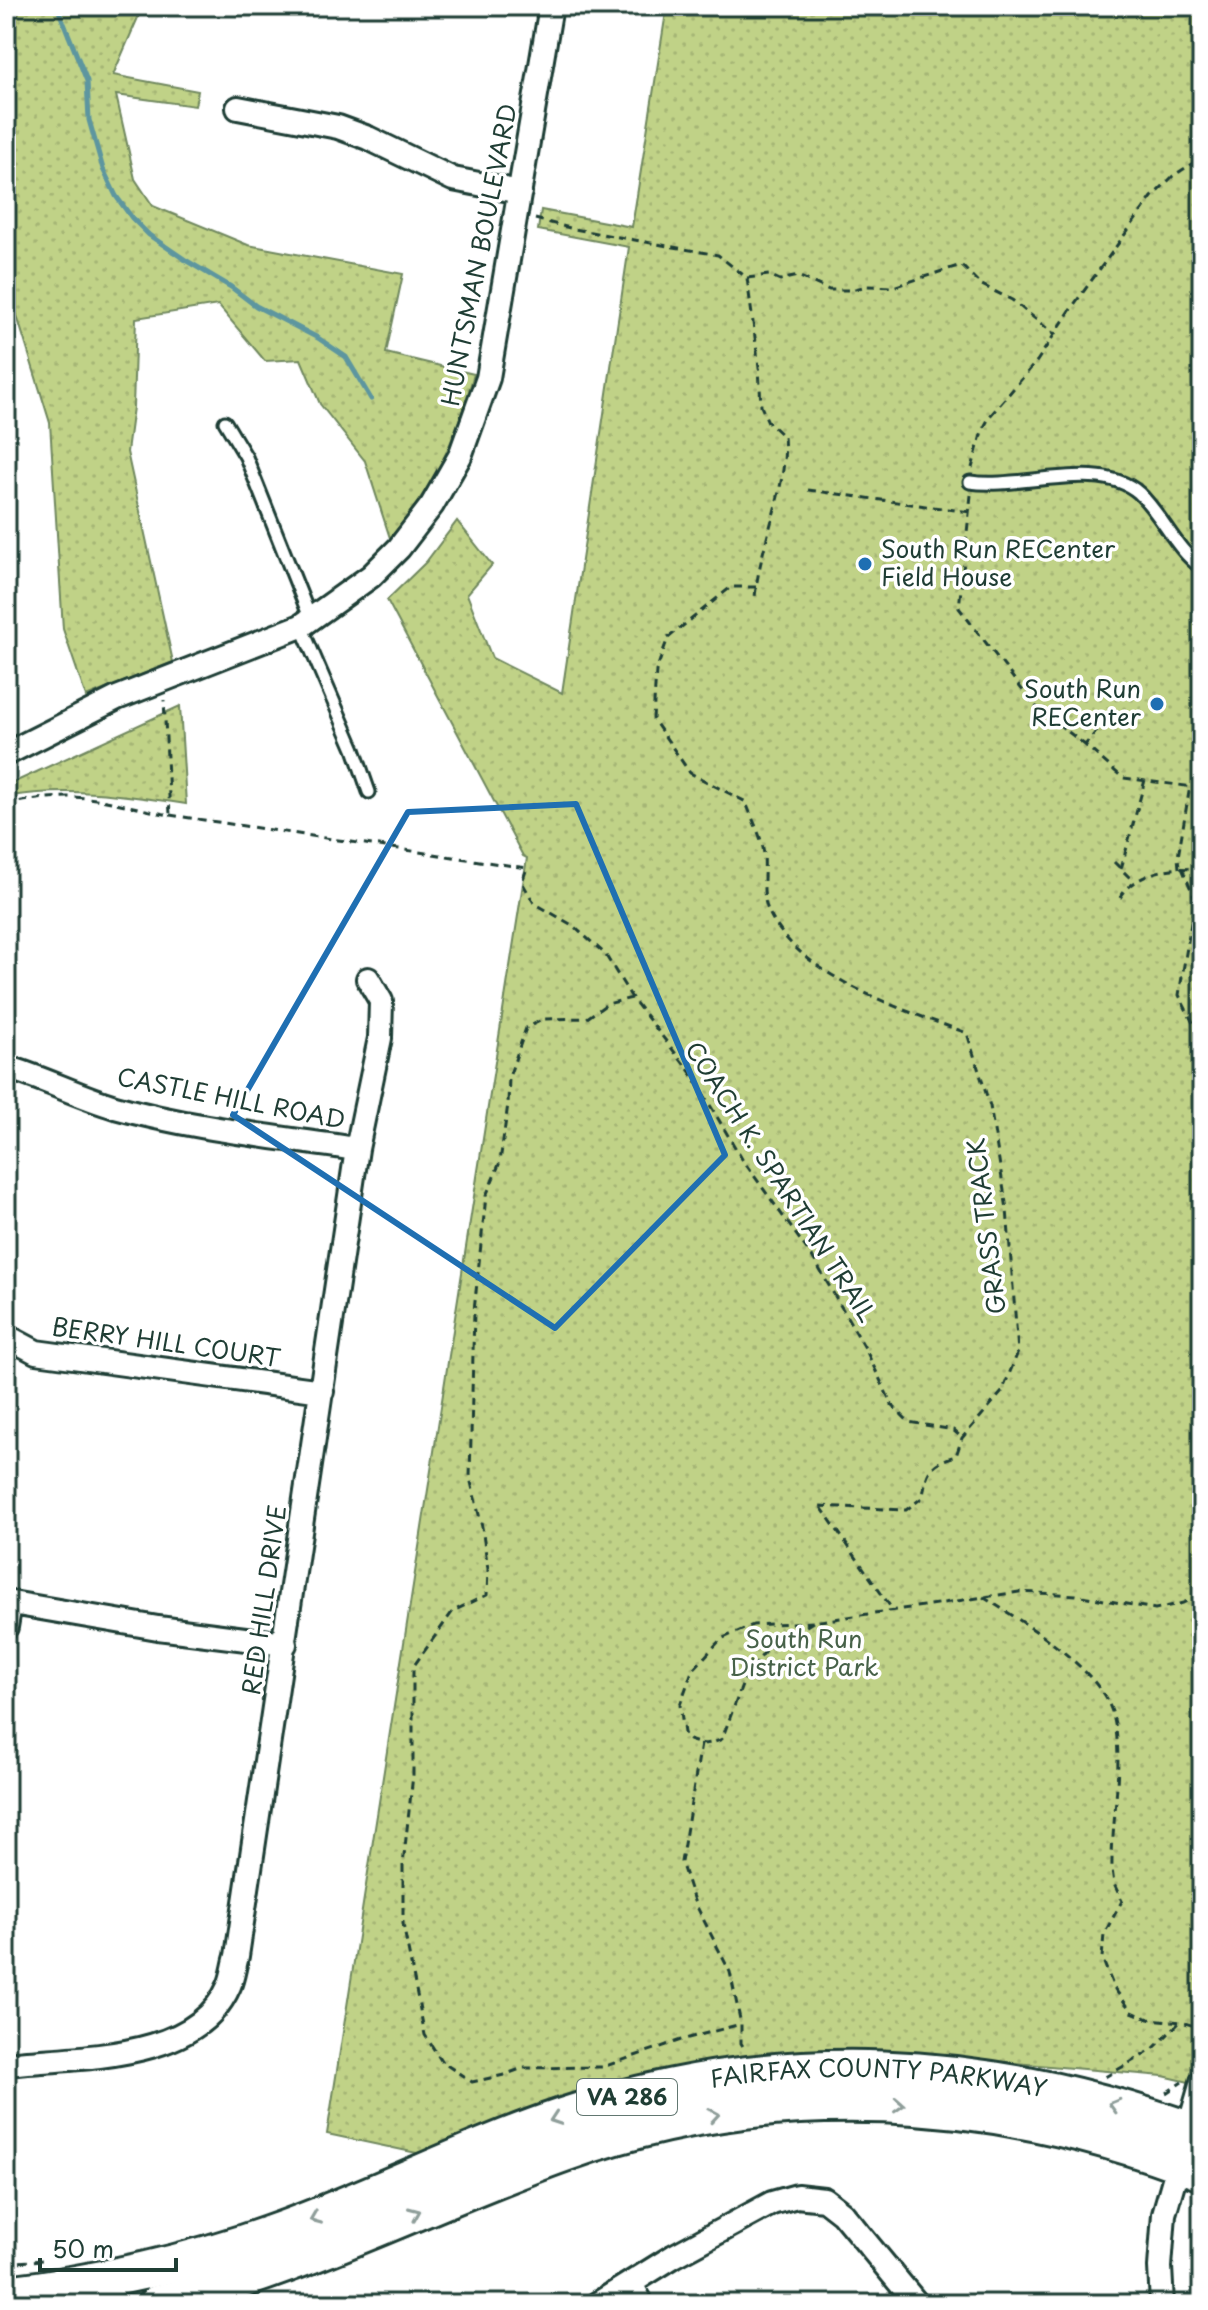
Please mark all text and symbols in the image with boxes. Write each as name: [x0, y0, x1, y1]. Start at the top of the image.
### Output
street label: HUNTSMAN BOULEVARD: [431, 100, 525, 409]
place label: South Run RECenter Field House: [881, 530, 1116, 594]
marker: South Run RECenter Field House: [856, 555, 874, 573]
place label: South Run RECenter: [1024, 670, 1142, 734]
marker: South Run RECenter: [1148, 695, 1166, 713]
street label: COACH K. SPARTIAN TRAIL: [677, 1033, 886, 1328]
street label: CASTLE HILL ROAD: [114, 1057, 349, 1137]
street label: GRASS TRACK: [956, 1136, 1014, 1316]
street label: BERRY HILL COURT: [50, 1307, 284, 1375]
street label: RED HILL DRIVE: [232, 1502, 294, 1697]
park label: South Run District Park: [729, 1620, 879, 1684]
street label: FAIRFAX COUNTY PARKWAY: [707, 2049, 1050, 2105]
road number: VA 286: [577, 2079, 677, 2115]
one-way arrow: [893, 2096, 906, 2113]
one-way arrow: [1108, 2097, 1121, 2114]
one-way arrow: [707, 2107, 721, 2124]
one-way arrow: [549, 2110, 563, 2126]
one-way arrow: [407, 2207, 421, 2223]
one-way arrow: [309, 2208, 323, 2225]
scale bar: [40, 2222, 176, 2272]
text: 50 m: [52, 2230, 114, 2266]

